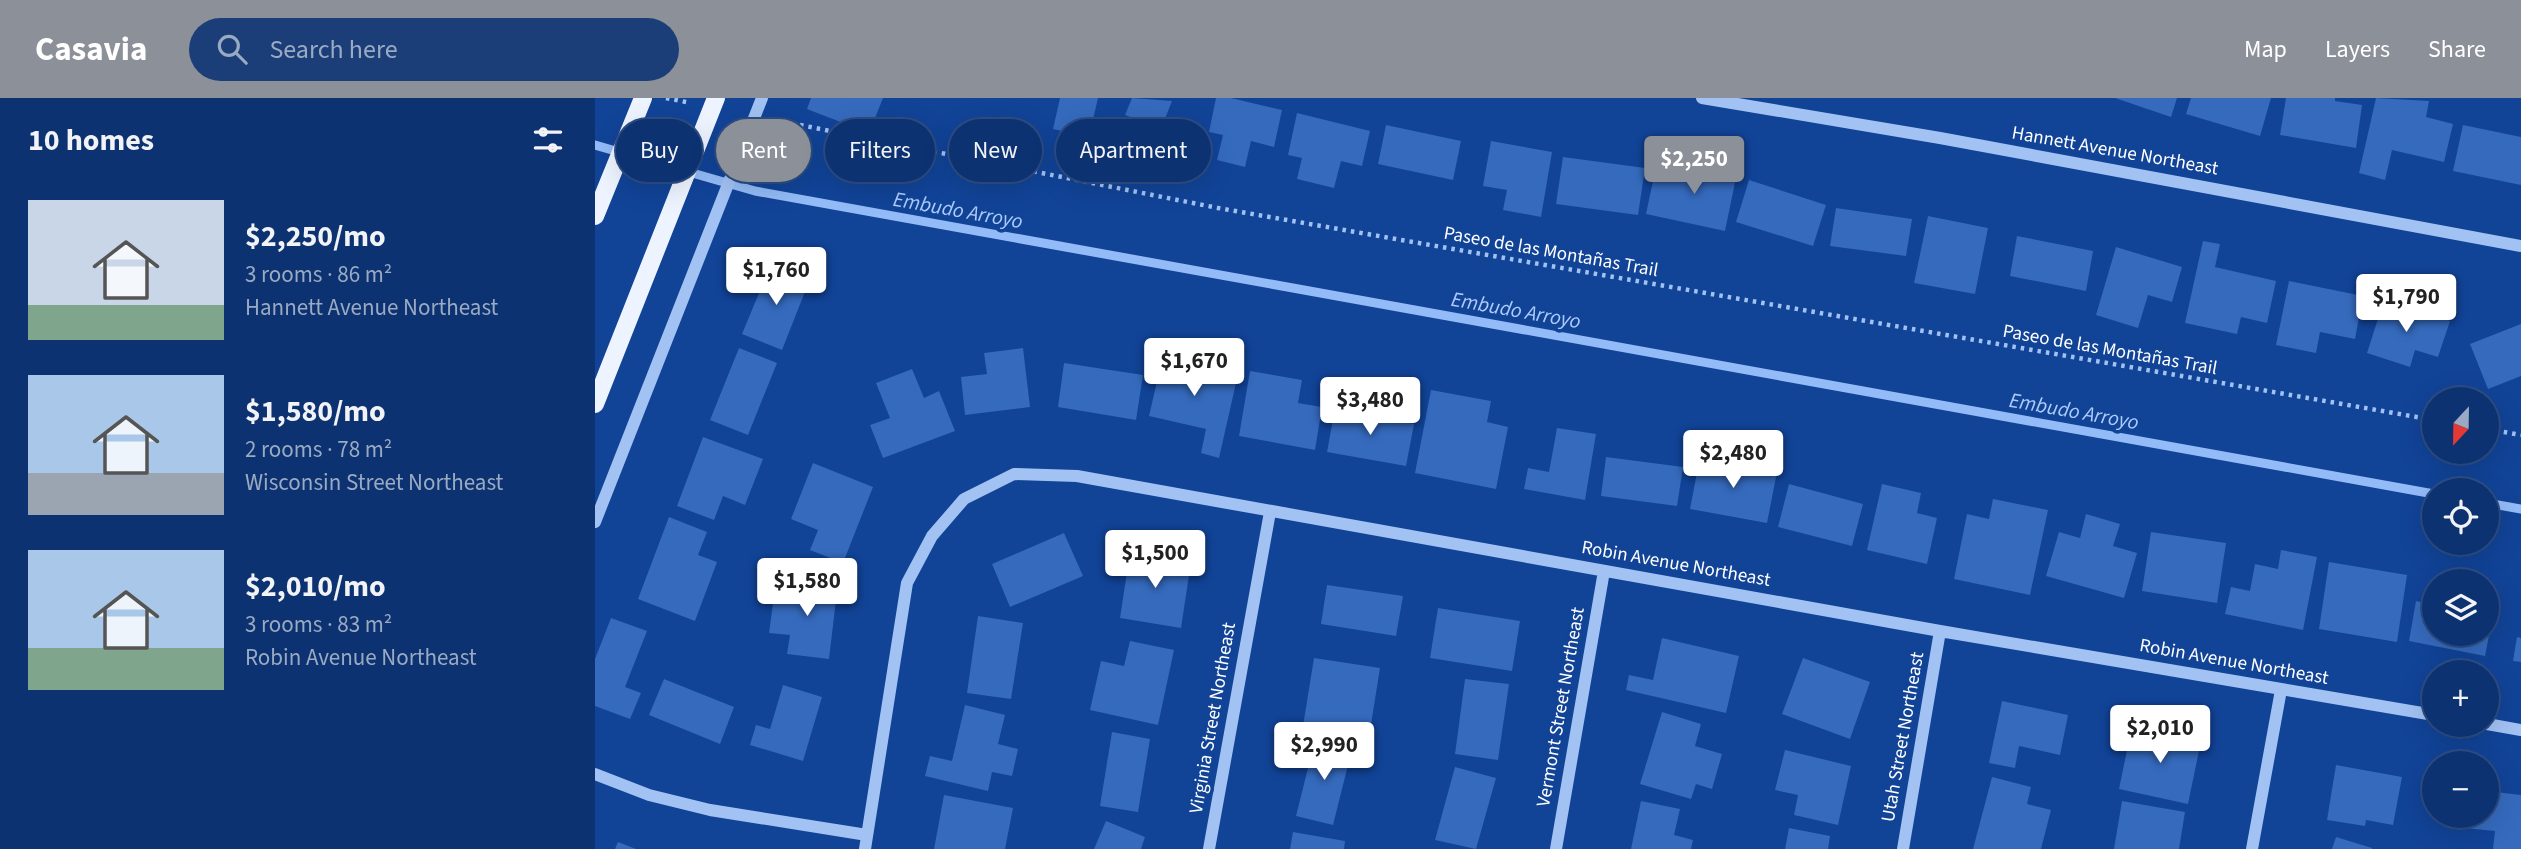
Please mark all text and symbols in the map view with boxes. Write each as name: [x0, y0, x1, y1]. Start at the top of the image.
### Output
search box: [189, 18, 679, 81]
text: Casavia: [35, 26, 147, 73]
icon: search: [213, 30, 251, 68]
text: Search here: [269, 31, 398, 68]
text: Map: [2244, 32, 2287, 67]
text: Layers: [2325, 32, 2390, 67]
text: Share: [2428, 32, 2486, 67]
text: 10 homes: [28, 119, 154, 162]
chip: Buy: [616, 119, 702, 182]
chip: Rent: [716, 119, 811, 182]
chip: Filters: [825, 119, 935, 182]
chip: New: [949, 119, 1042, 182]
chip: Apartment: [1056, 119, 1211, 182]
street label: Hannett Avenue Northeast: [2010, 120, 2221, 183]
icon: filters: [529, 121, 567, 159]
pin: $2,250: [1637, 136, 1751, 196]
text: $2,250: [1660, 142, 1728, 175]
water label: Embudo Arroyo: [891, 184, 1025, 236]
text: $2,250/mo: [245, 215, 386, 258]
street label: Paseo de las Montañas Trail: [1442, 220, 1661, 284]
icon: home: [84, 228, 168, 312]
pin: $1,760: [719, 248, 833, 307]
text: $1,760: [742, 253, 810, 286]
text: 3 rooms · 86 m²: [245, 258, 392, 291]
pin: $1,790: [2349, 274, 2463, 334]
text: $1,790: [2372, 280, 2440, 313]
water label: Embudo Arroyo: [1449, 284, 1583, 336]
text: Hannett Avenue Northeast: [245, 291, 498, 324]
street label: Paseo de las Montañas Trail: [2001, 318, 2220, 382]
pin: $1,670: [1137, 338, 1251, 398]
text: $1,670: [1160, 344, 1228, 377]
pin: $3,480: [1313, 378, 1427, 437]
text: $3,480: [1336, 383, 1404, 416]
water label: Embudo Arroyo: [2007, 385, 2141, 437]
north arrow: [2422, 387, 2499, 464]
map controls: [2422, 387, 2499, 828]
text: $1,580/mo: [245, 390, 386, 433]
icon: home: [84, 403, 168, 487]
pin: $2,480: [1676, 430, 1790, 490]
text: 2 rooms · 78 m²: [245, 433, 392, 466]
text: $2,480: [1699, 436, 1767, 469]
text: Wisconsin Street Northeast: [245, 466, 503, 499]
button: locate: [2422, 478, 2499, 555]
pin: $1,500: [1098, 531, 1212, 590]
street label: Robin Avenue Northeast: [1579, 534, 1773, 594]
text: $1,500: [1121, 536, 1189, 569]
pin: $1,580: [750, 559, 864, 618]
text: $1,580: [773, 564, 841, 597]
text: $2,010/mo: [245, 565, 386, 608]
button: layers: [2422, 569, 2499, 646]
icon: home: [84, 578, 168, 662]
street label: Vermont Street Northeast: [1530, 604, 1592, 809]
text: 3 rooms · 83 m²: [245, 608, 392, 641]
street label: Virginia Street Northeast: [1183, 620, 1243, 816]
street label: Robin Avenue Northeast: [2137, 632, 2331, 692]
text: Robin Avenue Northeast: [245, 641, 477, 674]
street label: Utah Street Northeast: [1875, 649, 1931, 824]
button: +: [2422, 660, 2499, 737]
pin: $2,010: [2103, 706, 2217, 765]
text: $2,010: [2126, 711, 2194, 744]
pin: $2,990: [1267, 722, 1381, 782]
text: $2,990: [1290, 728, 1358, 761]
button: −: [2422, 751, 2499, 828]

